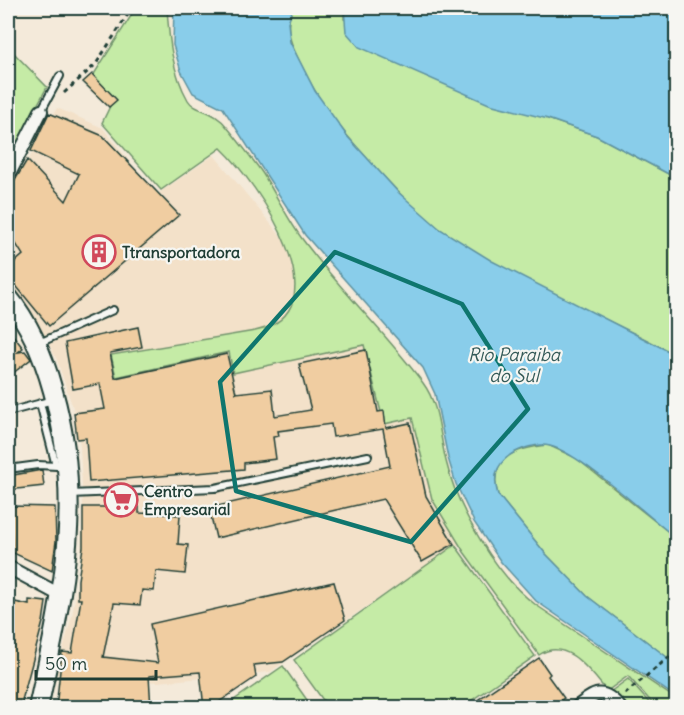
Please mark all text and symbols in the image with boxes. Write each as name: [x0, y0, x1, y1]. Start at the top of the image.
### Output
building icon: Ttransportadora: [81, 234, 117, 270]
place label: Ttransportadora: [122, 242, 240, 263]
water label: Rio Paraiba do Sul: [468, 343, 562, 387]
place label: Centro Empresarial: [144, 481, 230, 520]
supermarket icon: Centro Empresarial: [103, 482, 139, 518]
scale bar: [36, 643, 156, 681]
text: 50 m: [45, 652, 87, 675]

